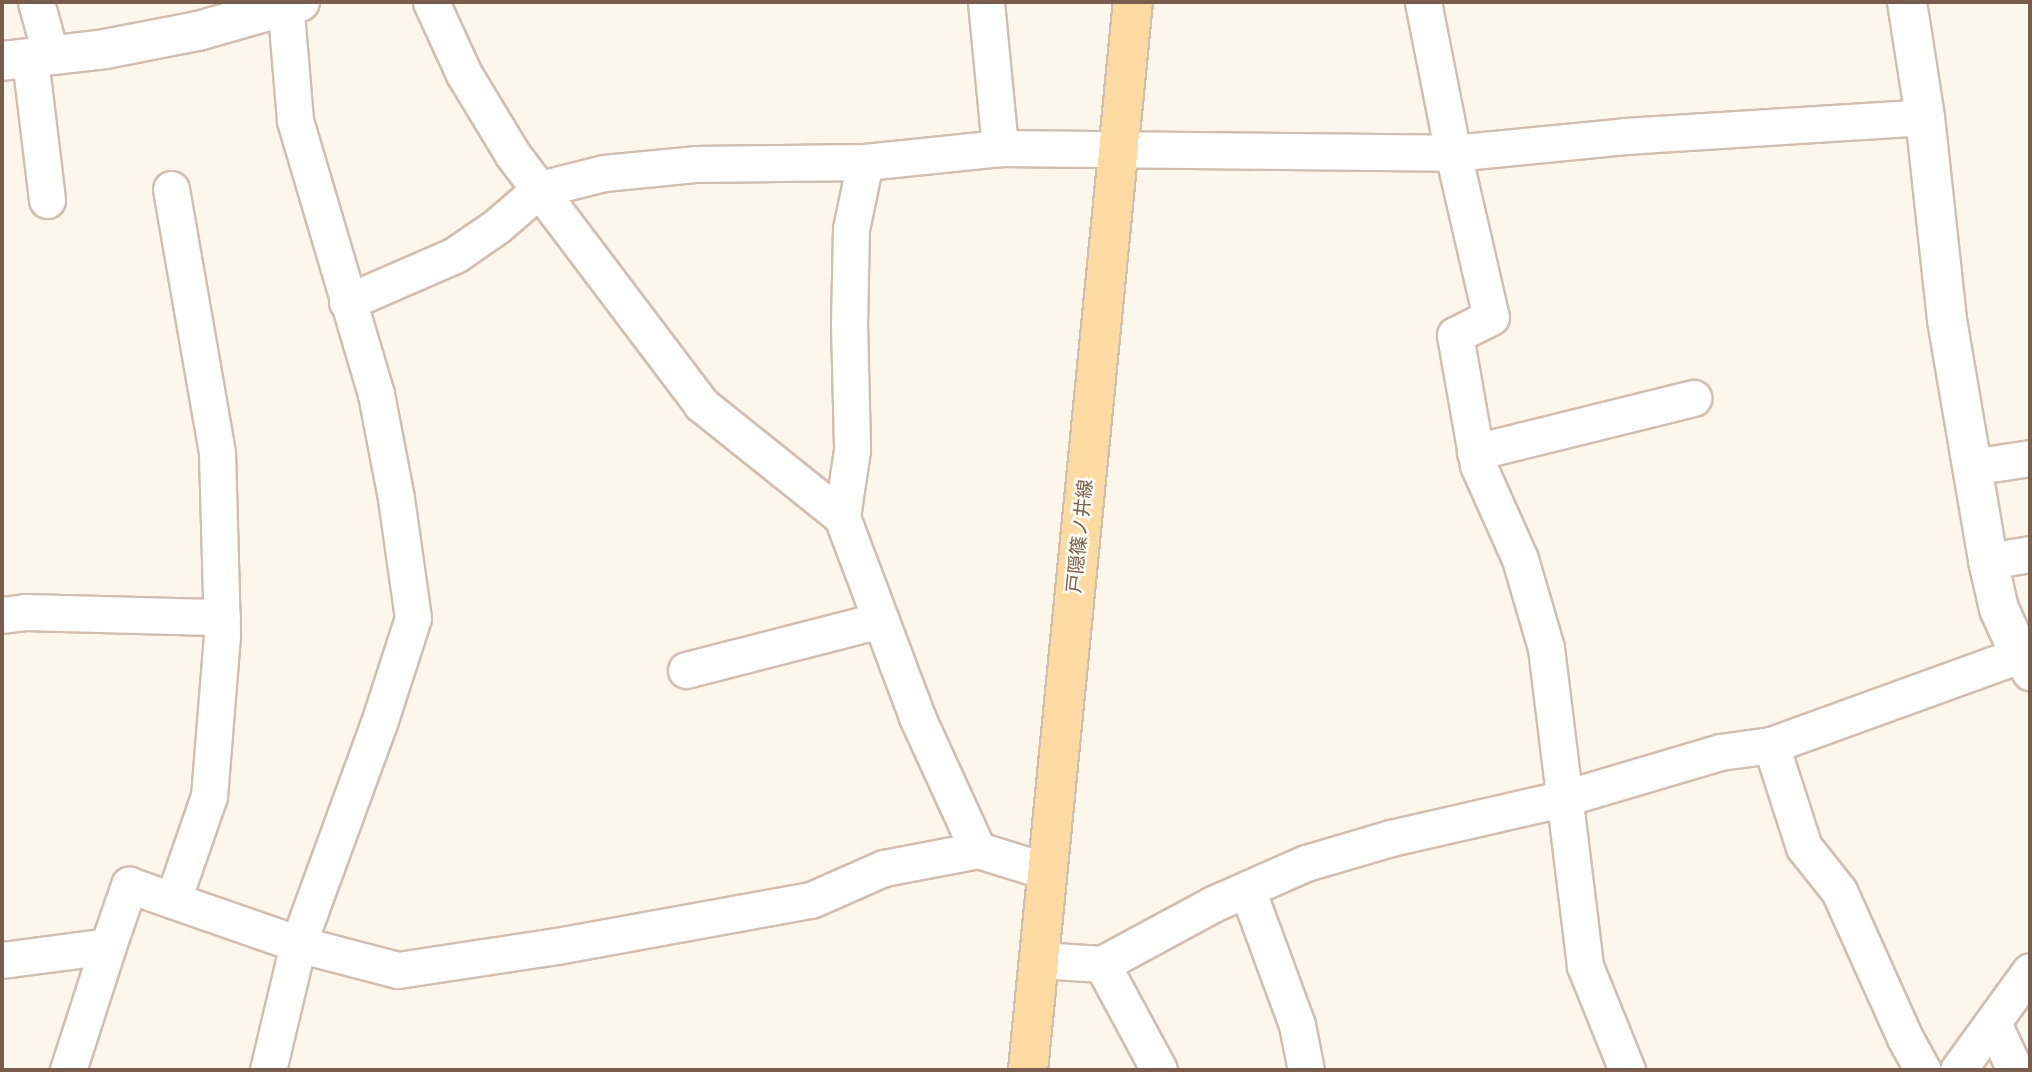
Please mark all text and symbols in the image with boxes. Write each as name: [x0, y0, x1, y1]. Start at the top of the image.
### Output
street label: 戸隠篠ノ井線: [1062, 478, 1096, 594]

